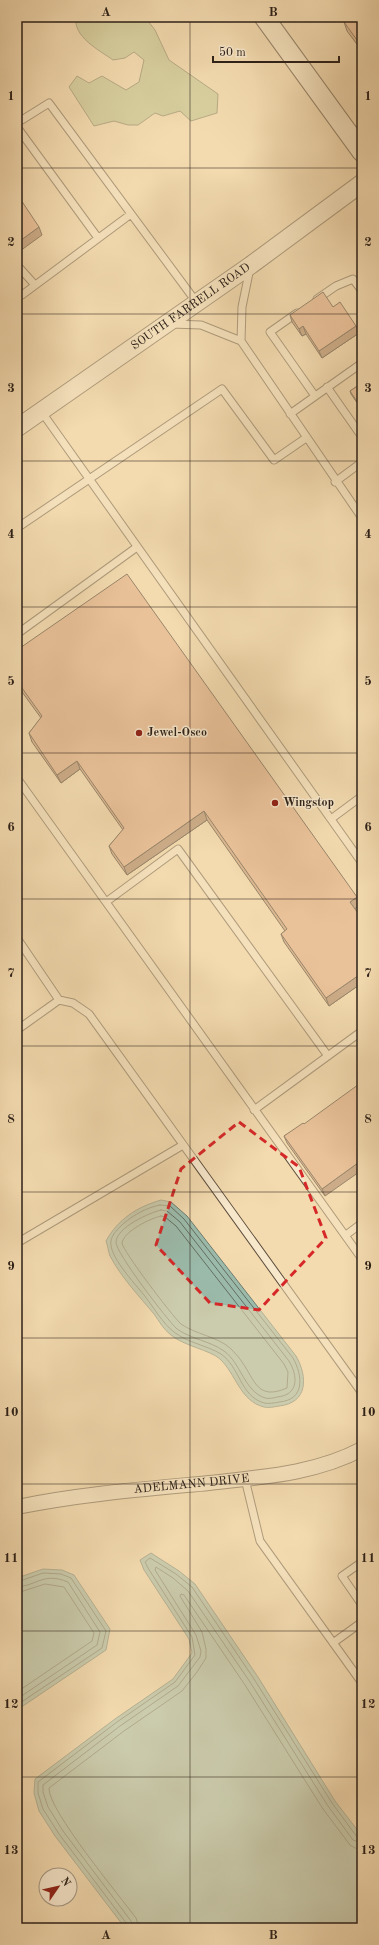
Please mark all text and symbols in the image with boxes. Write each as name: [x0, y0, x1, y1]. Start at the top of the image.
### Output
text: A: [101, 6, 111, 19]
text: B: [268, 6, 278, 19]
scale bar: [213, 38, 339, 64]
text: 50 m: [219, 46, 246, 59]
text: 1: [7, 90, 15, 103]
text: 1: [364, 90, 372, 103]
text: 2: [7, 236, 15, 249]
text: 2: [364, 236, 372, 249]
street label: SOUTH FARRELL ROAD: [129, 261, 253, 352]
text: 3: [7, 382, 15, 395]
text: 3: [364, 382, 372, 395]
text: 4: [7, 528, 15, 541]
text: 4: [364, 528, 372, 541]
text: 5: [7, 675, 15, 688]
text: 5: [364, 675, 372, 688]
place label: Jewel-Osco: [147, 727, 207, 739]
marker: Jewel-Osco: [134, 728, 144, 738]
place label: Wingstop: [283, 797, 334, 809]
marker: Wingstop: [270, 798, 280, 808]
text: 6: [7, 821, 15, 834]
text: 6: [364, 821, 372, 834]
text: 7: [7, 967, 15, 980]
text: 7: [364, 967, 372, 980]
text: 8: [7, 1113, 15, 1126]
text: 8: [364, 1113, 372, 1126]
text: 9: [7, 1260, 15, 1273]
text: 9: [364, 1260, 372, 1273]
text: 10: [3, 1406, 19, 1419]
text: 10: [360, 1406, 376, 1419]
street label: ADELMANN DRIVE: [133, 1473, 250, 1496]
text: 11: [3, 1552, 19, 1565]
text: 11: [360, 1552, 376, 1565]
text: 12: [3, 1698, 19, 1711]
text: 12: [360, 1698, 376, 1711]
text: 13: [3, 1844, 19, 1857]
text: 13: [360, 1844, 376, 1857]
north arrow: [38, 1867, 78, 1907]
text: N: [58, 1876, 72, 1889]
text: A: [101, 1929, 111, 1942]
text: B: [268, 1929, 278, 1942]

